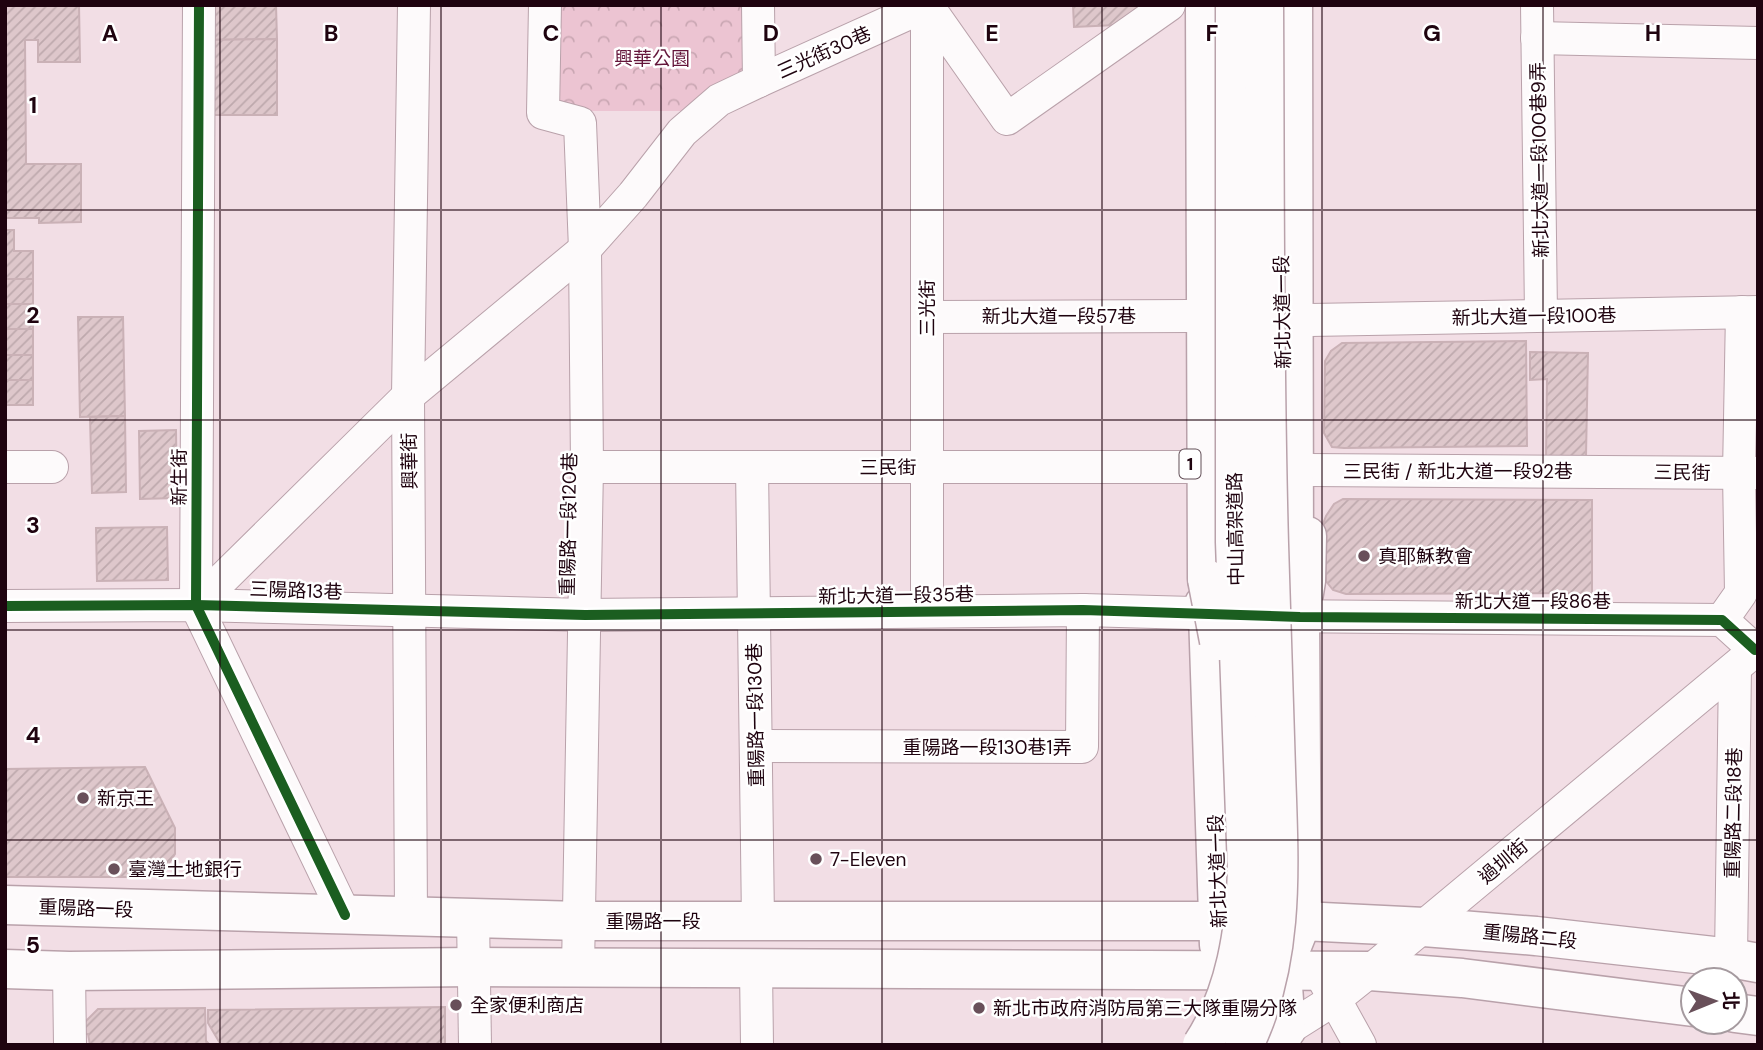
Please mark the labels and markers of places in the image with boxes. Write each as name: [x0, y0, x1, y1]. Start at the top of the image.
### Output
place label: 真耶穌教會: [1378, 544, 1473, 569]
marker: 真耶穌教會: [1356, 548, 1372, 564]
place label: 新京王: [97, 786, 154, 811]
marker: 新京王: [75, 790, 91, 806]
place label: 7-Eleven: [830, 847, 906, 872]
marker: 7-Eleven: [808, 851, 824, 867]
place label: 臺灣土地銀行: [128, 857, 242, 882]
marker: 臺灣土地銀行: [106, 861, 122, 877]
place label: 全家便利商店: [470, 993, 584, 1018]
place label: 新北市政府消防局第三大隊重陽分隊: [993, 996, 1297, 1021]
marker: 全家便利商店: [448, 997, 464, 1013]
marker: 新北市政府消防局第三大隊重陽分隊: [971, 1000, 987, 1016]

